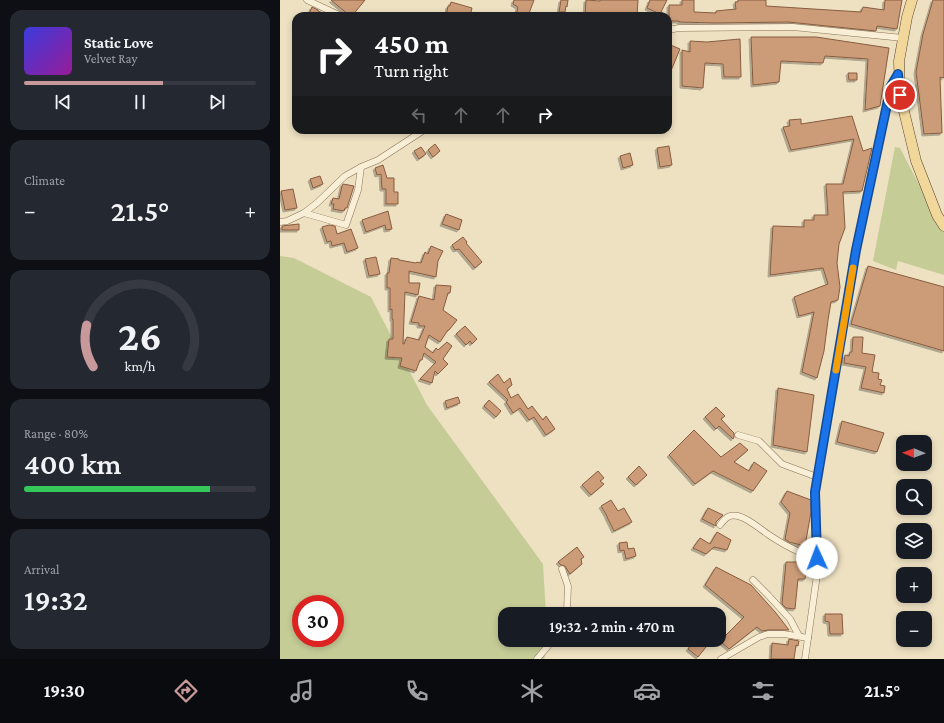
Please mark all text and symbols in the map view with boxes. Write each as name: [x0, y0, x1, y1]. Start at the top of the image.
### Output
icon: right: [308, 28, 360, 80]
text: 450 m: [374, 28, 449, 59]
text: Static Love: [84, 35, 153, 51]
text: Velvet Ray: [84, 51, 137, 66]
text: Turn right: [374, 61, 448, 81]
pin: [883, 78, 917, 112]
icon: arrive: [889, 84, 911, 106]
icon: previous: [52, 91, 74, 113]
icon: pause: [129, 91, 151, 113]
icon: next: [206, 91, 228, 113]
icon: left: [408, 104, 430, 126]
icon: ahead: [450, 104, 472, 126]
icon: ahead: [492, 104, 514, 126]
icon: right: [534, 104, 556, 126]
text: Climate: [24, 173, 65, 188]
text: 21.5°: [111, 194, 169, 227]
text: −: [24, 198, 36, 223]
text: +: [244, 198, 256, 223]
text: 26: [118, 313, 162, 359]
text: km/h: [125, 358, 156, 374]
text: Range · 80%: [24, 426, 88, 441]
north arrow: [896, 435, 932, 471]
map controls: [896, 435, 932, 647]
text: 400 km: [24, 447, 122, 480]
button: search: [896, 479, 932, 515]
button: layers: [896, 523, 932, 559]
position arrow: [796, 537, 838, 579]
text: Arrival: [24, 562, 59, 577]
button: +: [896, 567, 932, 603]
text: 19:32: [24, 583, 88, 616]
speed limit sign: 30: [292, 595, 344, 647]
button: −: [896, 611, 932, 647]
text: 19:32 · 2 min · 470 m: [549, 619, 675, 635]
icon: directions: [172, 677, 200, 705]
icon: music: [288, 677, 316, 705]
icon: phone: [403, 677, 431, 705]
icon: climate: [518, 677, 546, 705]
icon: car: [633, 677, 661, 705]
icon: filters: [749, 677, 777, 705]
text: 19:30: [44, 681, 85, 701]
text: 21.5°: [864, 681, 900, 701]

